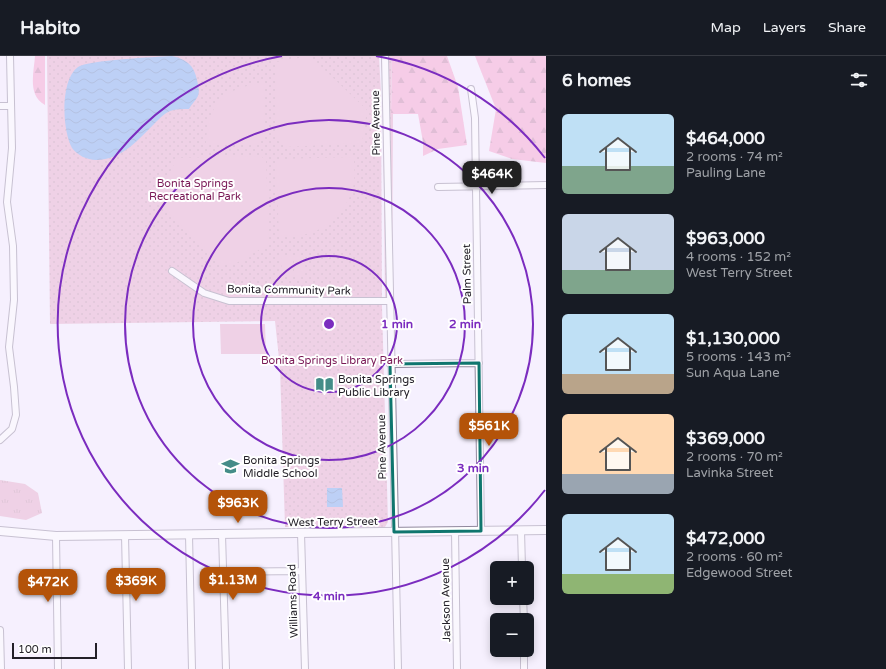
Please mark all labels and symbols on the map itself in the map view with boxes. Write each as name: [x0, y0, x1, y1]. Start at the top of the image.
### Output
street label: Pine Avenue: [369, 90, 383, 156]
pin: $464K: [464, 161, 520, 195]
park label: Bonita Springs Recreational Park: [149, 177, 241, 203]
street label: Palm Street: [460, 244, 474, 304]
street label: Bonita Community Park: [227, 282, 351, 298]
centre of rings: [322, 317, 336, 331]
text: 1 min: [381, 317, 413, 331]
text: 2 min: [449, 317, 481, 331]
park label: Bonita Springs Library Park: [261, 354, 403, 367]
place label: Bonita Springs Public Library: [338, 373, 414, 399]
library icon: Bonita Springs Public Library: [315, 375, 335, 395]
pin: $561K: [461, 413, 517, 447]
street label: Pine Avenue: [375, 414, 389, 480]
place label: Bonita Springs Middle School: [243, 454, 319, 480]
school or university icon: Bonita Springs Middle School: [220, 456, 240, 476]
text: 3 min: [457, 461, 489, 475]
pin: $963K: [210, 490, 266, 524]
street label: West Terry Street: [288, 515, 378, 529]
street label: Jackson Avenue: [439, 558, 453, 642]
street label: Williams Road: [285, 564, 301, 638]
pin: $1.13M: [200, 567, 266, 601]
pin: $369K: [108, 568, 164, 602]
pin: $472K: [20, 569, 76, 603]
text: 4 min: [313, 589, 345, 603]
scale bar: [12, 641, 97, 660]

